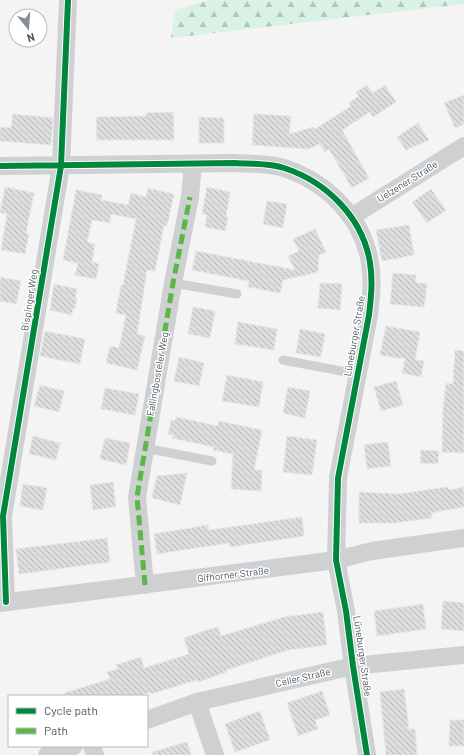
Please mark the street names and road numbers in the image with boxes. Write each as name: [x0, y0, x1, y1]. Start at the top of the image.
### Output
street label: Uelzener Straße: [374, 158, 440, 204]
street label: Bispinger Weg: [18, 268, 40, 332]
street label: Lüneburger Straße: [341, 295, 367, 377]
street label: Fallingbosteler Weg: [144, 331, 170, 417]
street label: Gifhorner Straße: [197, 564, 269, 584]
street label: Lüneburger Straße: [351, 615, 375, 697]
street label: Celler Straße: [274, 665, 332, 689]

